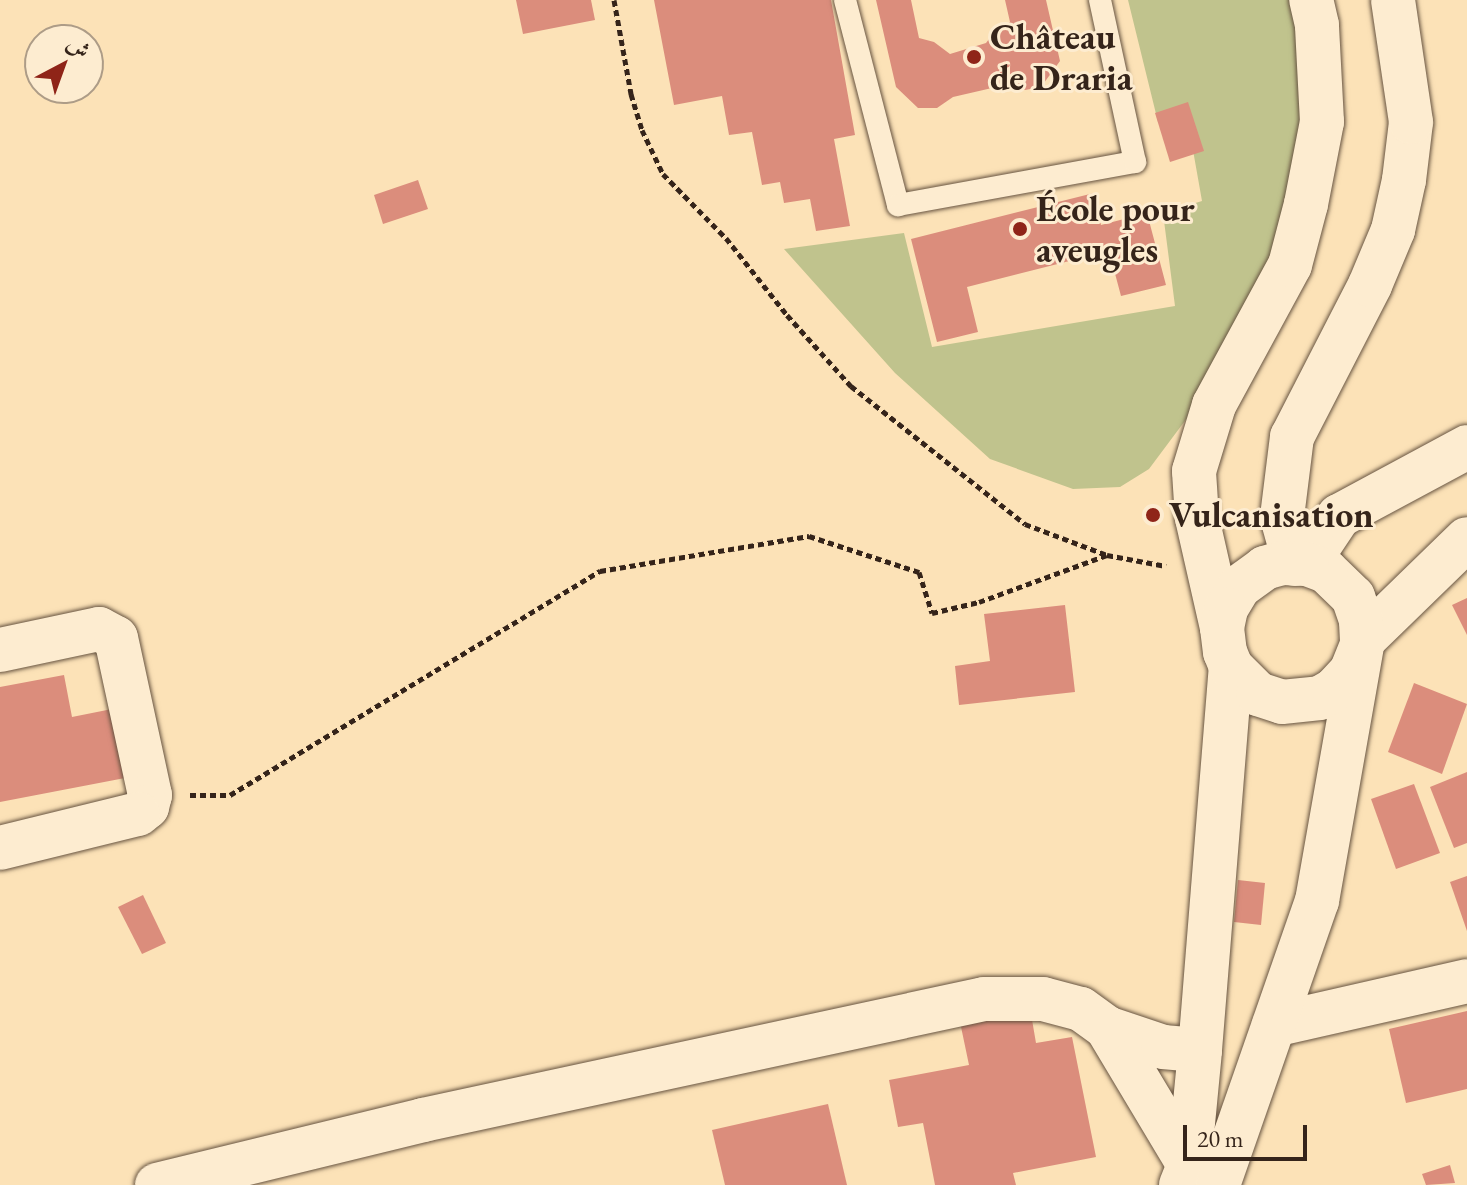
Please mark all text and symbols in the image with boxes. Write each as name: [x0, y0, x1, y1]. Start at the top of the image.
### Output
place label: Château de Draria: [990, 14, 1132, 99]
north arrow: [24, 24, 104, 104]
text: ش: [61, 29, 97, 65]
marker: Château de Draria: [965, 48, 983, 66]
place label: École pour aveugles: [1036, 186, 1195, 271]
marker: École pour aveugles: [1011, 220, 1029, 238]
place label: Vulcanisation: [1169, 493, 1374, 537]
marker: Vulcanisation: [1144, 506, 1162, 524]
scale bar: [1187, 1109, 1311, 1159]
text: 20 m: [1197, 1123, 1244, 1154]

